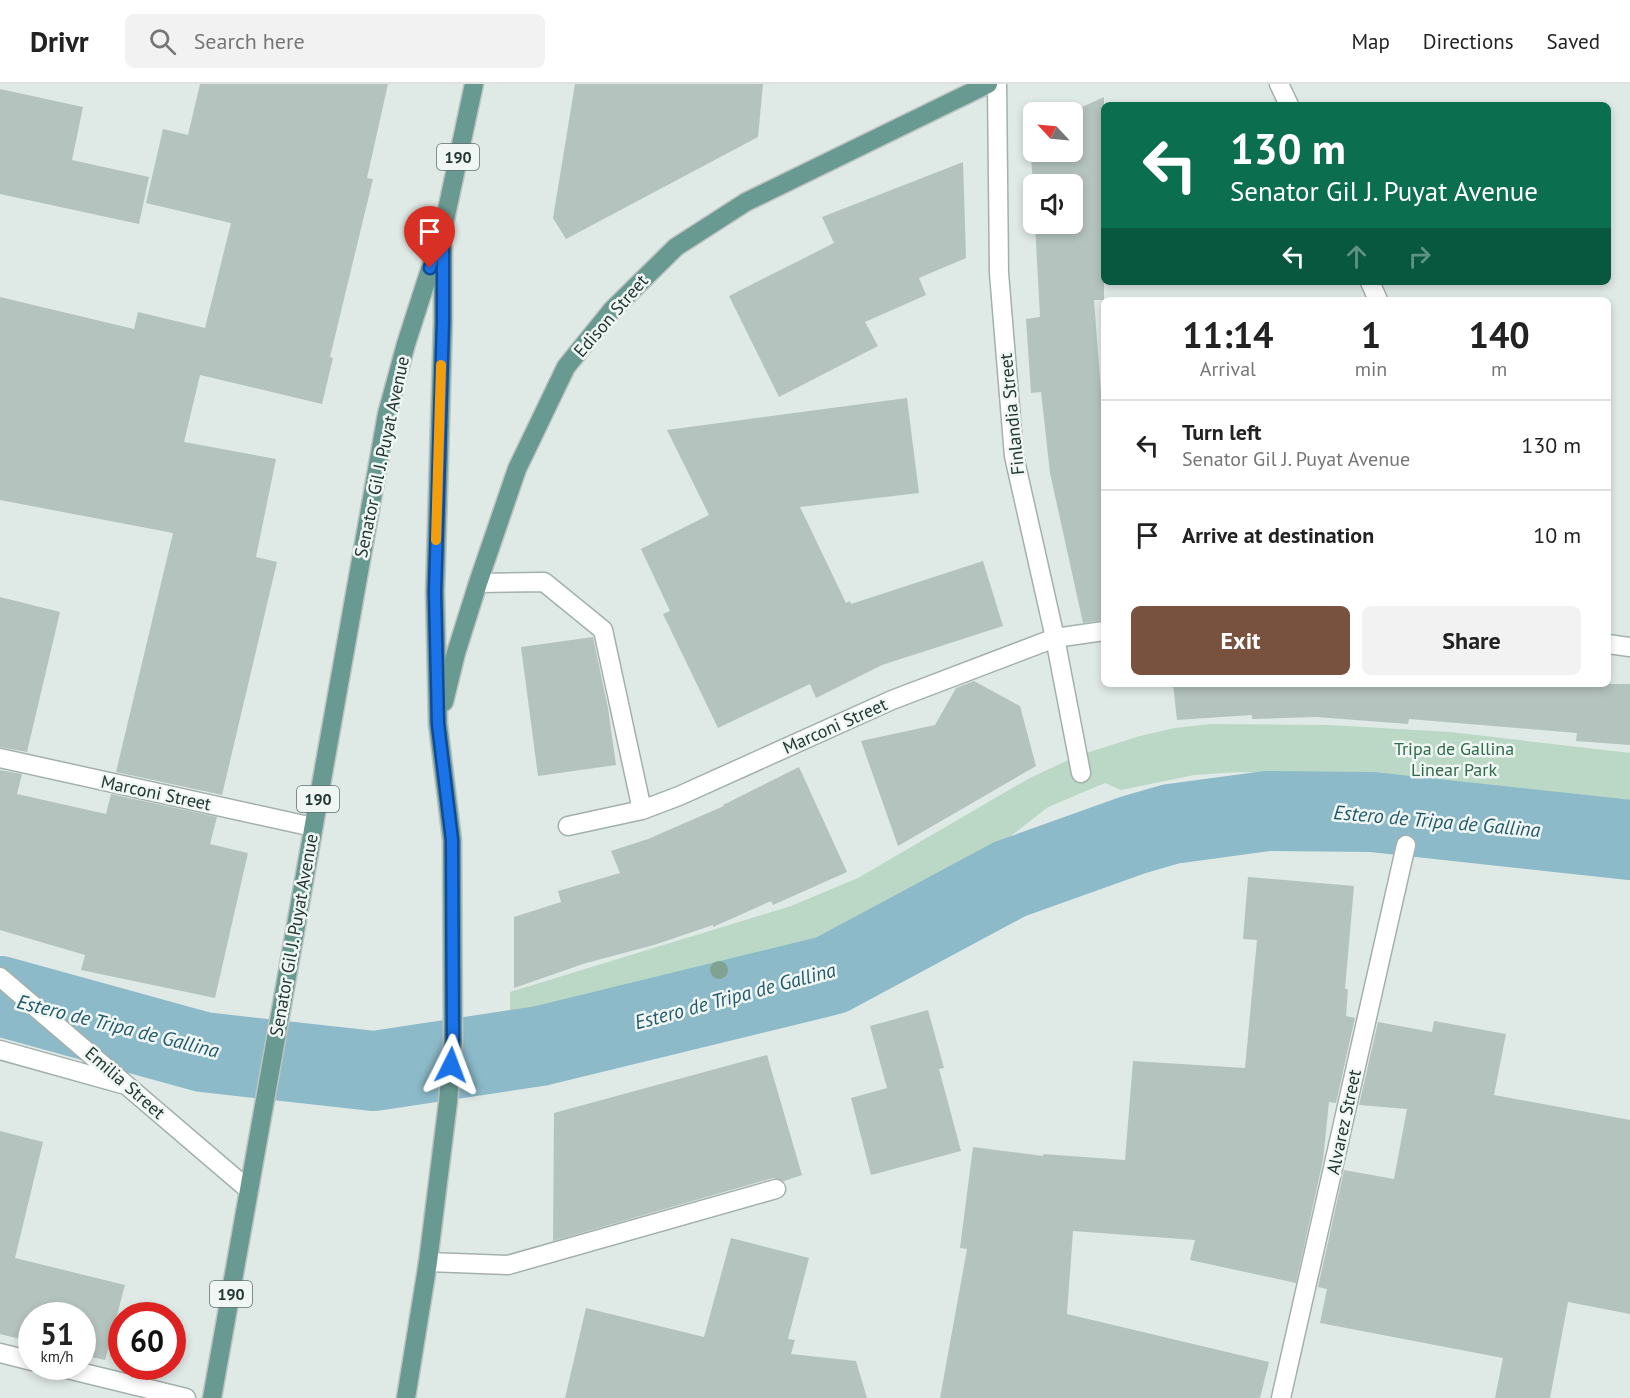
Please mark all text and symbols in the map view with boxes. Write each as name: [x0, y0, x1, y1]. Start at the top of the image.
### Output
search box: [125, 14, 545, 68]
text: Drivr: [30, 23, 89, 60]
icon: search: [146, 25, 179, 58]
text: Search here: [194, 27, 305, 55]
text: Map: [1351, 28, 1390, 55]
text: Directions: [1423, 28, 1514, 55]
text: Saved: [1547, 28, 1600, 55]
north arrow: [1023, 102, 1083, 162]
map controls: [1023, 102, 1083, 234]
text: 130 m: [1230, 121, 1346, 176]
icon: left: [1131, 126, 1209, 204]
road number: 190: [437, 144, 479, 170]
button: sound: [1023, 174, 1083, 234]
text: Senator Gil J. Puyat Avenue: [1230, 174, 1538, 208]
pin: [404, 206, 455, 268]
icon: arrive: [413, 215, 446, 248]
icon: left: [1277, 240, 1310, 273]
icon: ahead: [1340, 240, 1373, 273]
icon: right: [1403, 240, 1436, 273]
street label: Edison Street: [568, 270, 653, 362]
text: 11:14: [1182, 311, 1274, 358]
text: 1: [1361, 311, 1381, 358]
text: 140: [1469, 311, 1530, 358]
street label: Finlandia Street: [994, 352, 1029, 476]
street label: Senator Gil J. Puyat Avenue: [349, 354, 414, 560]
text: Arrival: [1200, 356, 1256, 382]
text: min: [1355, 356, 1387, 382]
text: m: [1491, 356, 1507, 382]
text: Turn left: [1182, 418, 1262, 446]
icon: left: [1131, 429, 1164, 462]
text: 130 m: [1521, 431, 1581, 459]
text: Senator Gil J. Puyat Avenue: [1182, 446, 1410, 472]
icon: arrive: [1131, 519, 1164, 552]
text: Arrive at destination: [1182, 521, 1374, 549]
text: 10 m: [1533, 521, 1581, 549]
button: Exit: [1131, 606, 1350, 675]
button: Share: [1362, 606, 1581, 675]
street label: Marconi Street: [779, 692, 891, 759]
park label: Tripa de Gallina Linear Park: [1394, 737, 1514, 781]
street label: Marconi Street: [99, 770, 213, 815]
road number: 190: [297, 786, 339, 812]
water label: Estero de Tripa de Gallina: [1333, 799, 1542, 843]
street label: Senator Gil J. Puyat Avenue: [264, 832, 323, 1038]
water label: Estero de Tripa de Gallina: [631, 957, 839, 1035]
water label: Estero de Tripa de Gallina: [14, 988, 222, 1064]
position arrow: [419, 1033, 483, 1097]
street label: Emilia Street: [80, 1042, 170, 1124]
street label: Alvarez Street: [1321, 1067, 1366, 1176]
road number: 190: [210, 1281, 252, 1307]
speed limit sign: 60: [108, 1302, 186, 1380]
text: 51: [40, 1314, 74, 1353]
text: km/h: [41, 1347, 73, 1366]

